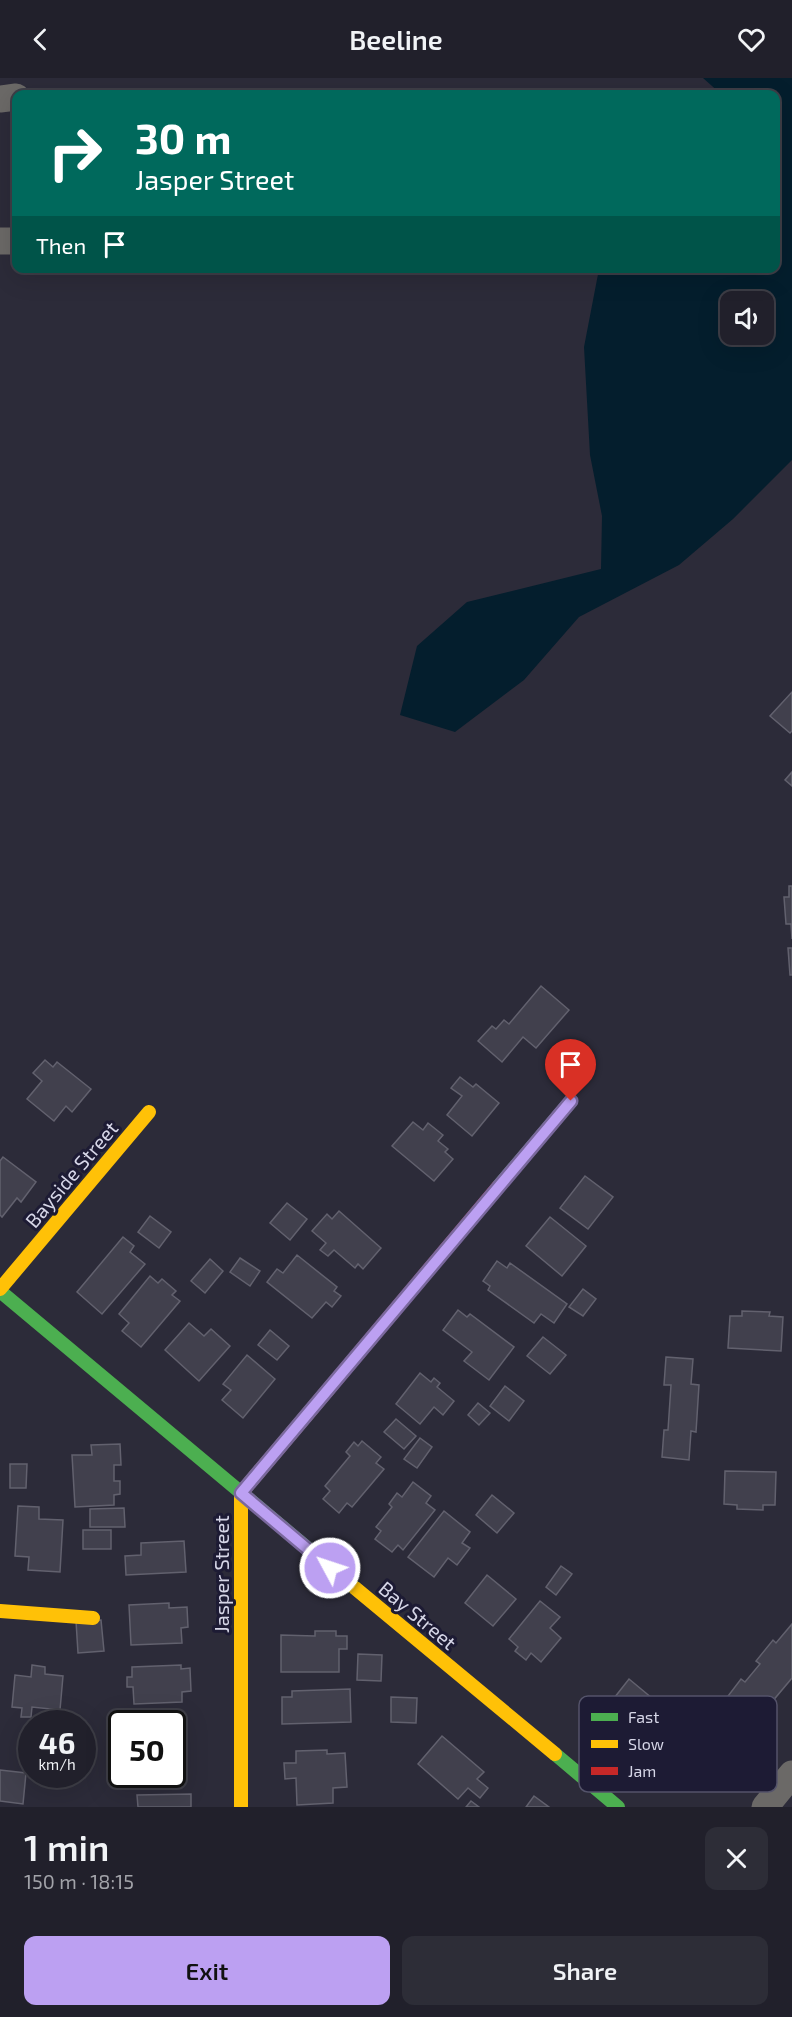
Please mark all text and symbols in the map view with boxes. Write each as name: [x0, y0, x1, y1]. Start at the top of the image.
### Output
icon: back: [24, 23, 57, 56]
text: Beeline: [349, 23, 443, 55]
icon: heart: [735, 23, 768, 56]
text: 30 m: [135, 112, 231, 162]
icon: right: [36, 114, 114, 192]
text: Jasper Street: [135, 163, 294, 195]
icon: arrive: [98, 228, 131, 261]
text: Then: [36, 232, 86, 258]
map controls: [720, 291, 774, 345]
button: sound: [720, 291, 774, 345]
pin: [545, 1039, 596, 1101]
icon: arrive: [554, 1048, 587, 1081]
street label: Bayside Street: [20, 1116, 123, 1232]
street label: Jasper Street: [209, 1515, 233, 1633]
position arrow: [298, 1536, 362, 1600]
street label: Bay Street: [374, 1576, 462, 1655]
legend: [579, 1696, 777, 1792]
text: Fast: [628, 1707, 659, 1726]
speed limit sign: 50: [108, 1710, 186, 1788]
text: 46: [39, 1724, 75, 1760]
text: Slow: [628, 1734, 664, 1753]
text: km/h: [38, 1755, 76, 1773]
text: Jam: [628, 1761, 656, 1780]
text: 1 min: [24, 1825, 109, 1868]
button: close: [705, 1827, 768, 1890]
text: 150 m · 18:15: [24, 1869, 134, 1893]
button: Exit: [24, 1936, 390, 2005]
button: Share: [402, 1936, 768, 2005]

